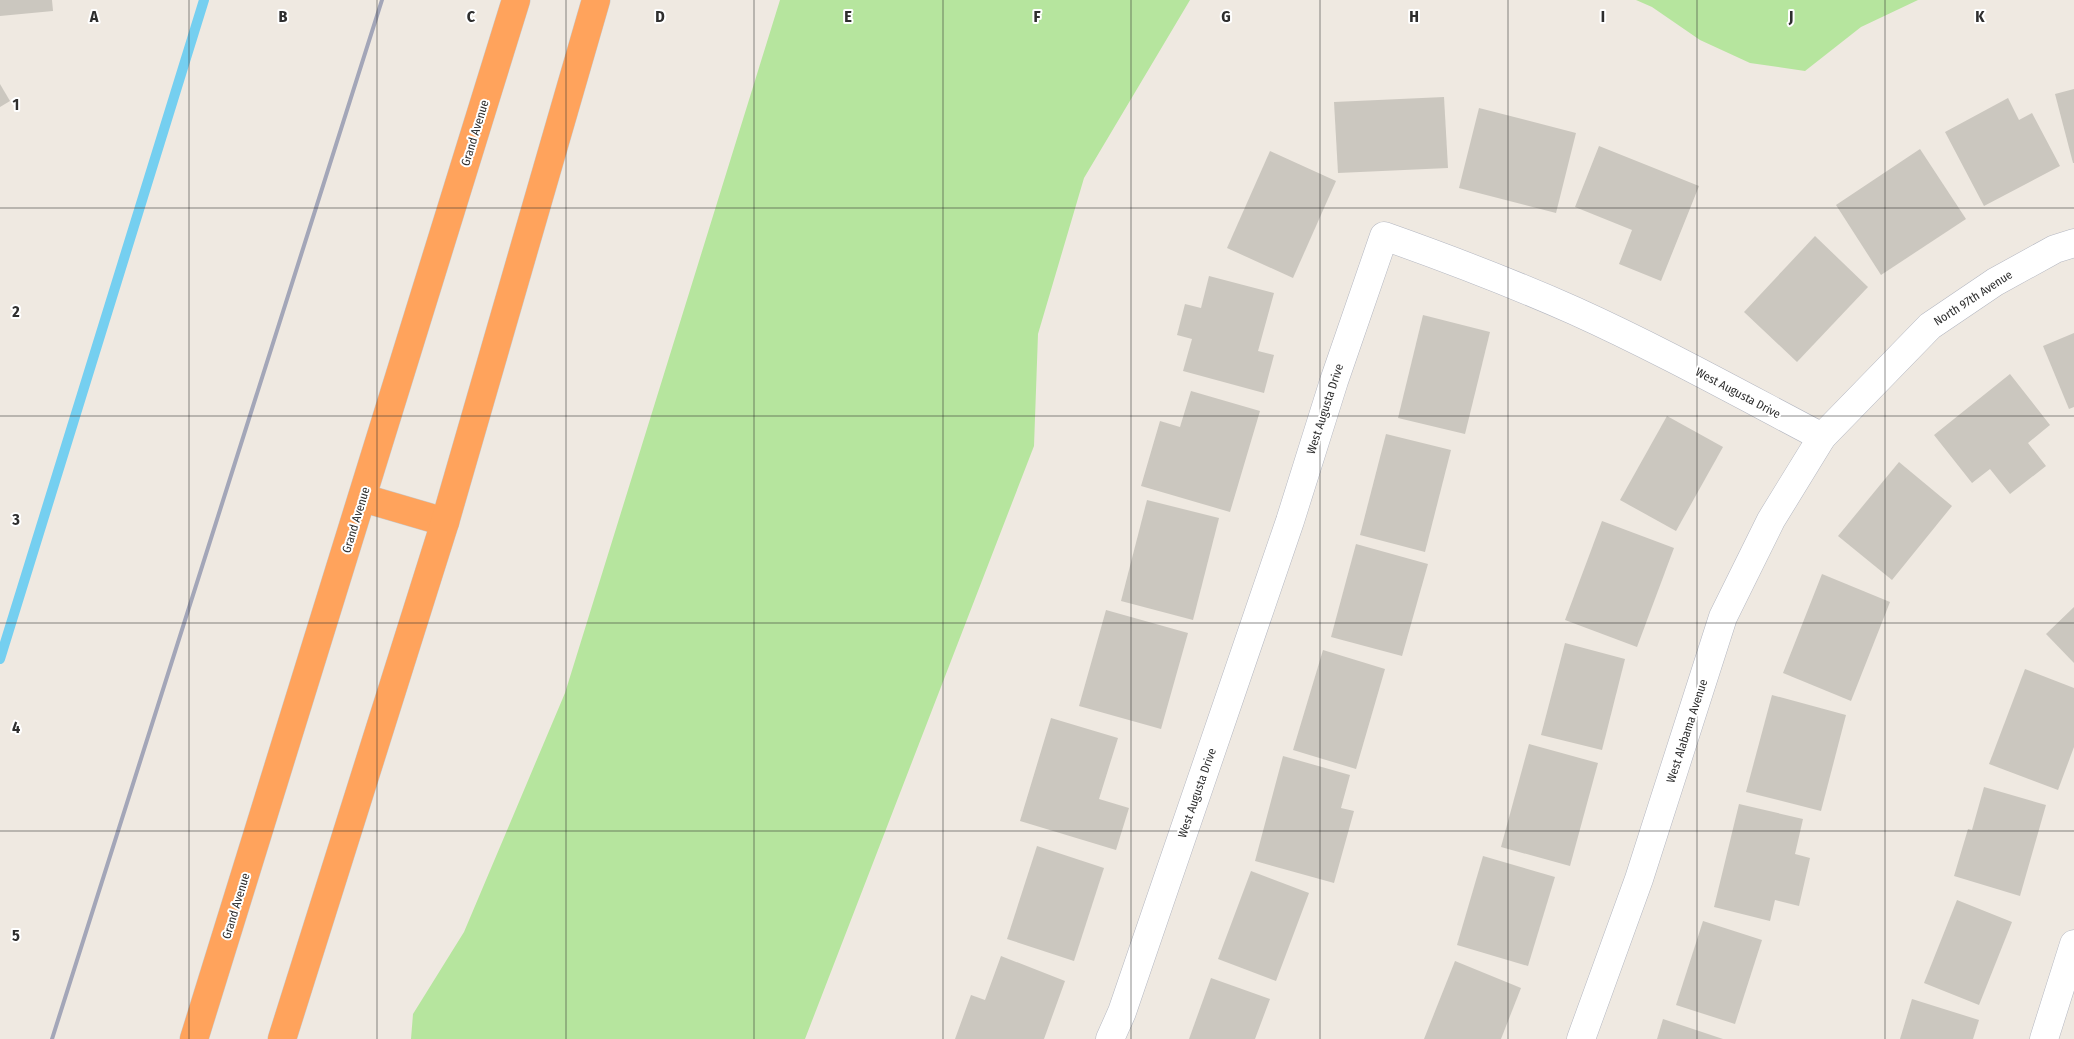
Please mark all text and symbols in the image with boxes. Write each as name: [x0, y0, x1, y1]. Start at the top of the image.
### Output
text: A: [89, 7, 99, 26]
text: B: [279, 7, 288, 26]
text: C: [467, 7, 476, 26]
text: D: [655, 7, 665, 26]
text: E: [844, 7, 852, 26]
text: F: [1033, 7, 1041, 26]
text: G: [1221, 7, 1231, 26]
text: H: [1409, 7, 1419, 26]
text: I: [1601, 7, 1605, 26]
text: J: [1788, 7, 1793, 26]
text: K: [1975, 7, 1985, 26]
text: 1: [13, 95, 19, 114]
street label: Grand Avenue: [458, 98, 492, 168]
street label: North 97th Avenue: [1931, 267, 2015, 329]
text: 2: [11, 302, 20, 321]
street label: West Augusta Drive: [1304, 362, 1346, 456]
street label: West Augusta Drive: [1693, 365, 1783, 421]
street label: Grand Avenue: [339, 485, 373, 555]
text: 3: [11, 510, 20, 529]
street label: West Alabama Avenue: [1664, 677, 1710, 785]
text: 4: [12, 718, 20, 737]
street label: West Augusta Drive: [1175, 746, 1219, 840]
street label: Grand Avenue: [219, 871, 253, 941]
text: 5: [12, 926, 20, 945]

